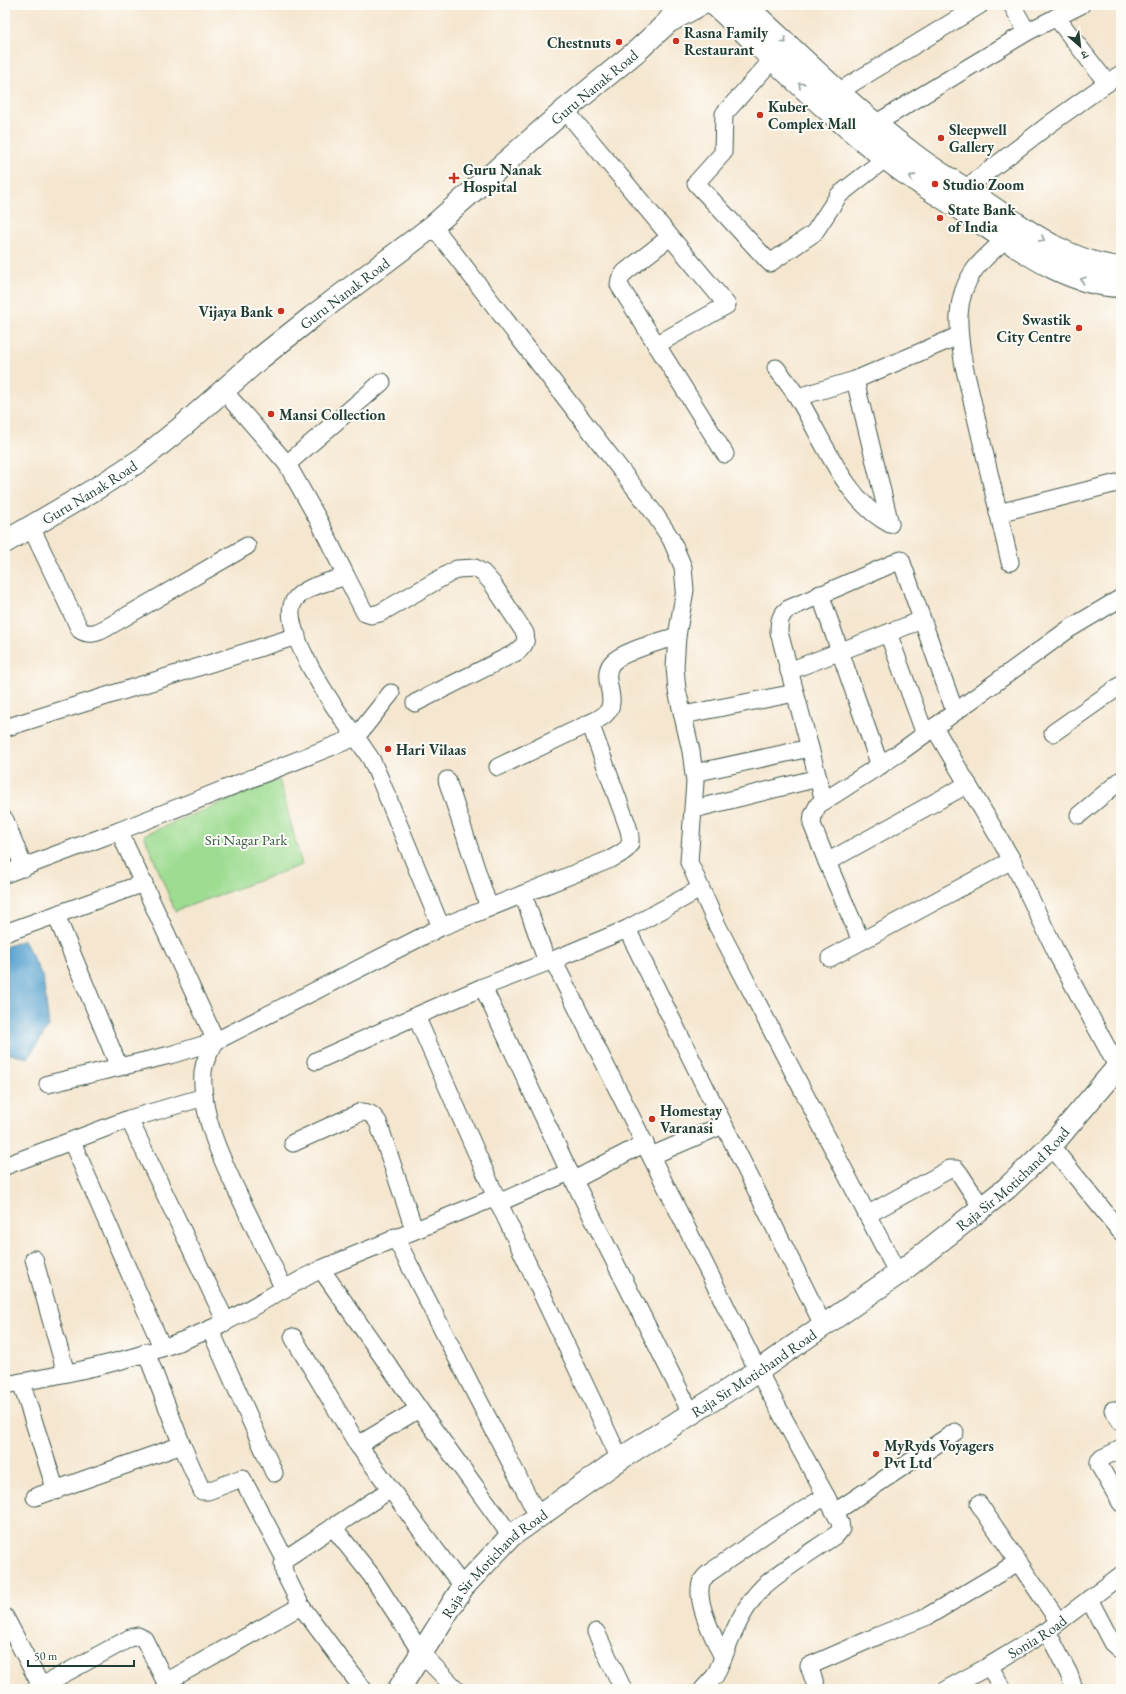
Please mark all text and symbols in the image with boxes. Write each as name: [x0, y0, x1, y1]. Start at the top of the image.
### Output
place label: Rasna Family Restaurant: [684, 23, 769, 59]
north arrow: [1060, 26, 1100, 66]
place label: Chestnuts: [547, 33, 611, 52]
marker: Rasna Family Restaurant: [671, 36, 681, 46]
one-way arrow: [779, 36, 787, 44]
marker: Chestnuts: [614, 37, 624, 47]
street label: Guru Nanak Road: [546, 45, 642, 128]
text: उ: [1078, 47, 1091, 63]
one-way arrow: [799, 83, 806, 90]
place label: Kuber Complex Mall: [768, 97, 857, 133]
marker: Kuber Complex Mall: [755, 110, 765, 120]
place label: Sleepwell Gallery: [949, 120, 1008, 156]
marker: Sleepwell Gallery: [936, 133, 946, 143]
place label: Guru Nanak Hospital: [463, 160, 543, 196]
marker: Guru Nanak Hospital: [448, 172, 460, 184]
one-way arrow: [909, 174, 916, 182]
place label: Studio Zoom: [943, 175, 1024, 194]
marker: Studio Zoom: [930, 179, 940, 189]
place label: State Bank of India: [948, 200, 1016, 236]
marker: State Bank of India: [935, 213, 945, 223]
one-way arrow: [1038, 234, 1045, 241]
street label: Guru Nanak Road: [295, 253, 393, 333]
one-way arrow: [1079, 276, 1086, 284]
place label: Vijaya Bank: [199, 302, 274, 321]
marker: Vijaya Bank: [276, 306, 286, 316]
place label: Swastik City Centre: [997, 310, 1072, 346]
marker: Swastik City Centre: [1074, 323, 1084, 333]
place label: Mansi Collection: [279, 405, 386, 424]
marker: Mansi Collection: [266, 409, 276, 419]
street label: Guru Nanak Road: [38, 455, 141, 528]
place label: Hari Vilaas: [396, 740, 466, 759]
marker: Hari Vilaas: [383, 744, 393, 754]
park label: Sri Nagar Park: [205, 830, 288, 849]
place label: Homestay Varanasi: [660, 1101, 723, 1137]
marker: Homestay Varanasi: [647, 1114, 657, 1124]
street label: Raja Sir Motichand Road: [952, 1122, 1073, 1235]
street label: Raja Sir Motichand Road: [687, 1324, 820, 1421]
place label: MyRyds Voyagers Pvt Ltd: [884, 1436, 994, 1472]
marker: MyRyds Voyagers Pvt Ltd: [871, 1449, 881, 1459]
street label: Raja Sir Motichand Road: [437, 1504, 551, 1621]
street label: Sonia Road: [1004, 1610, 1070, 1662]
scale bar: [28, 1642, 134, 1668]
text: 50 m: [34, 1648, 58, 1664]

